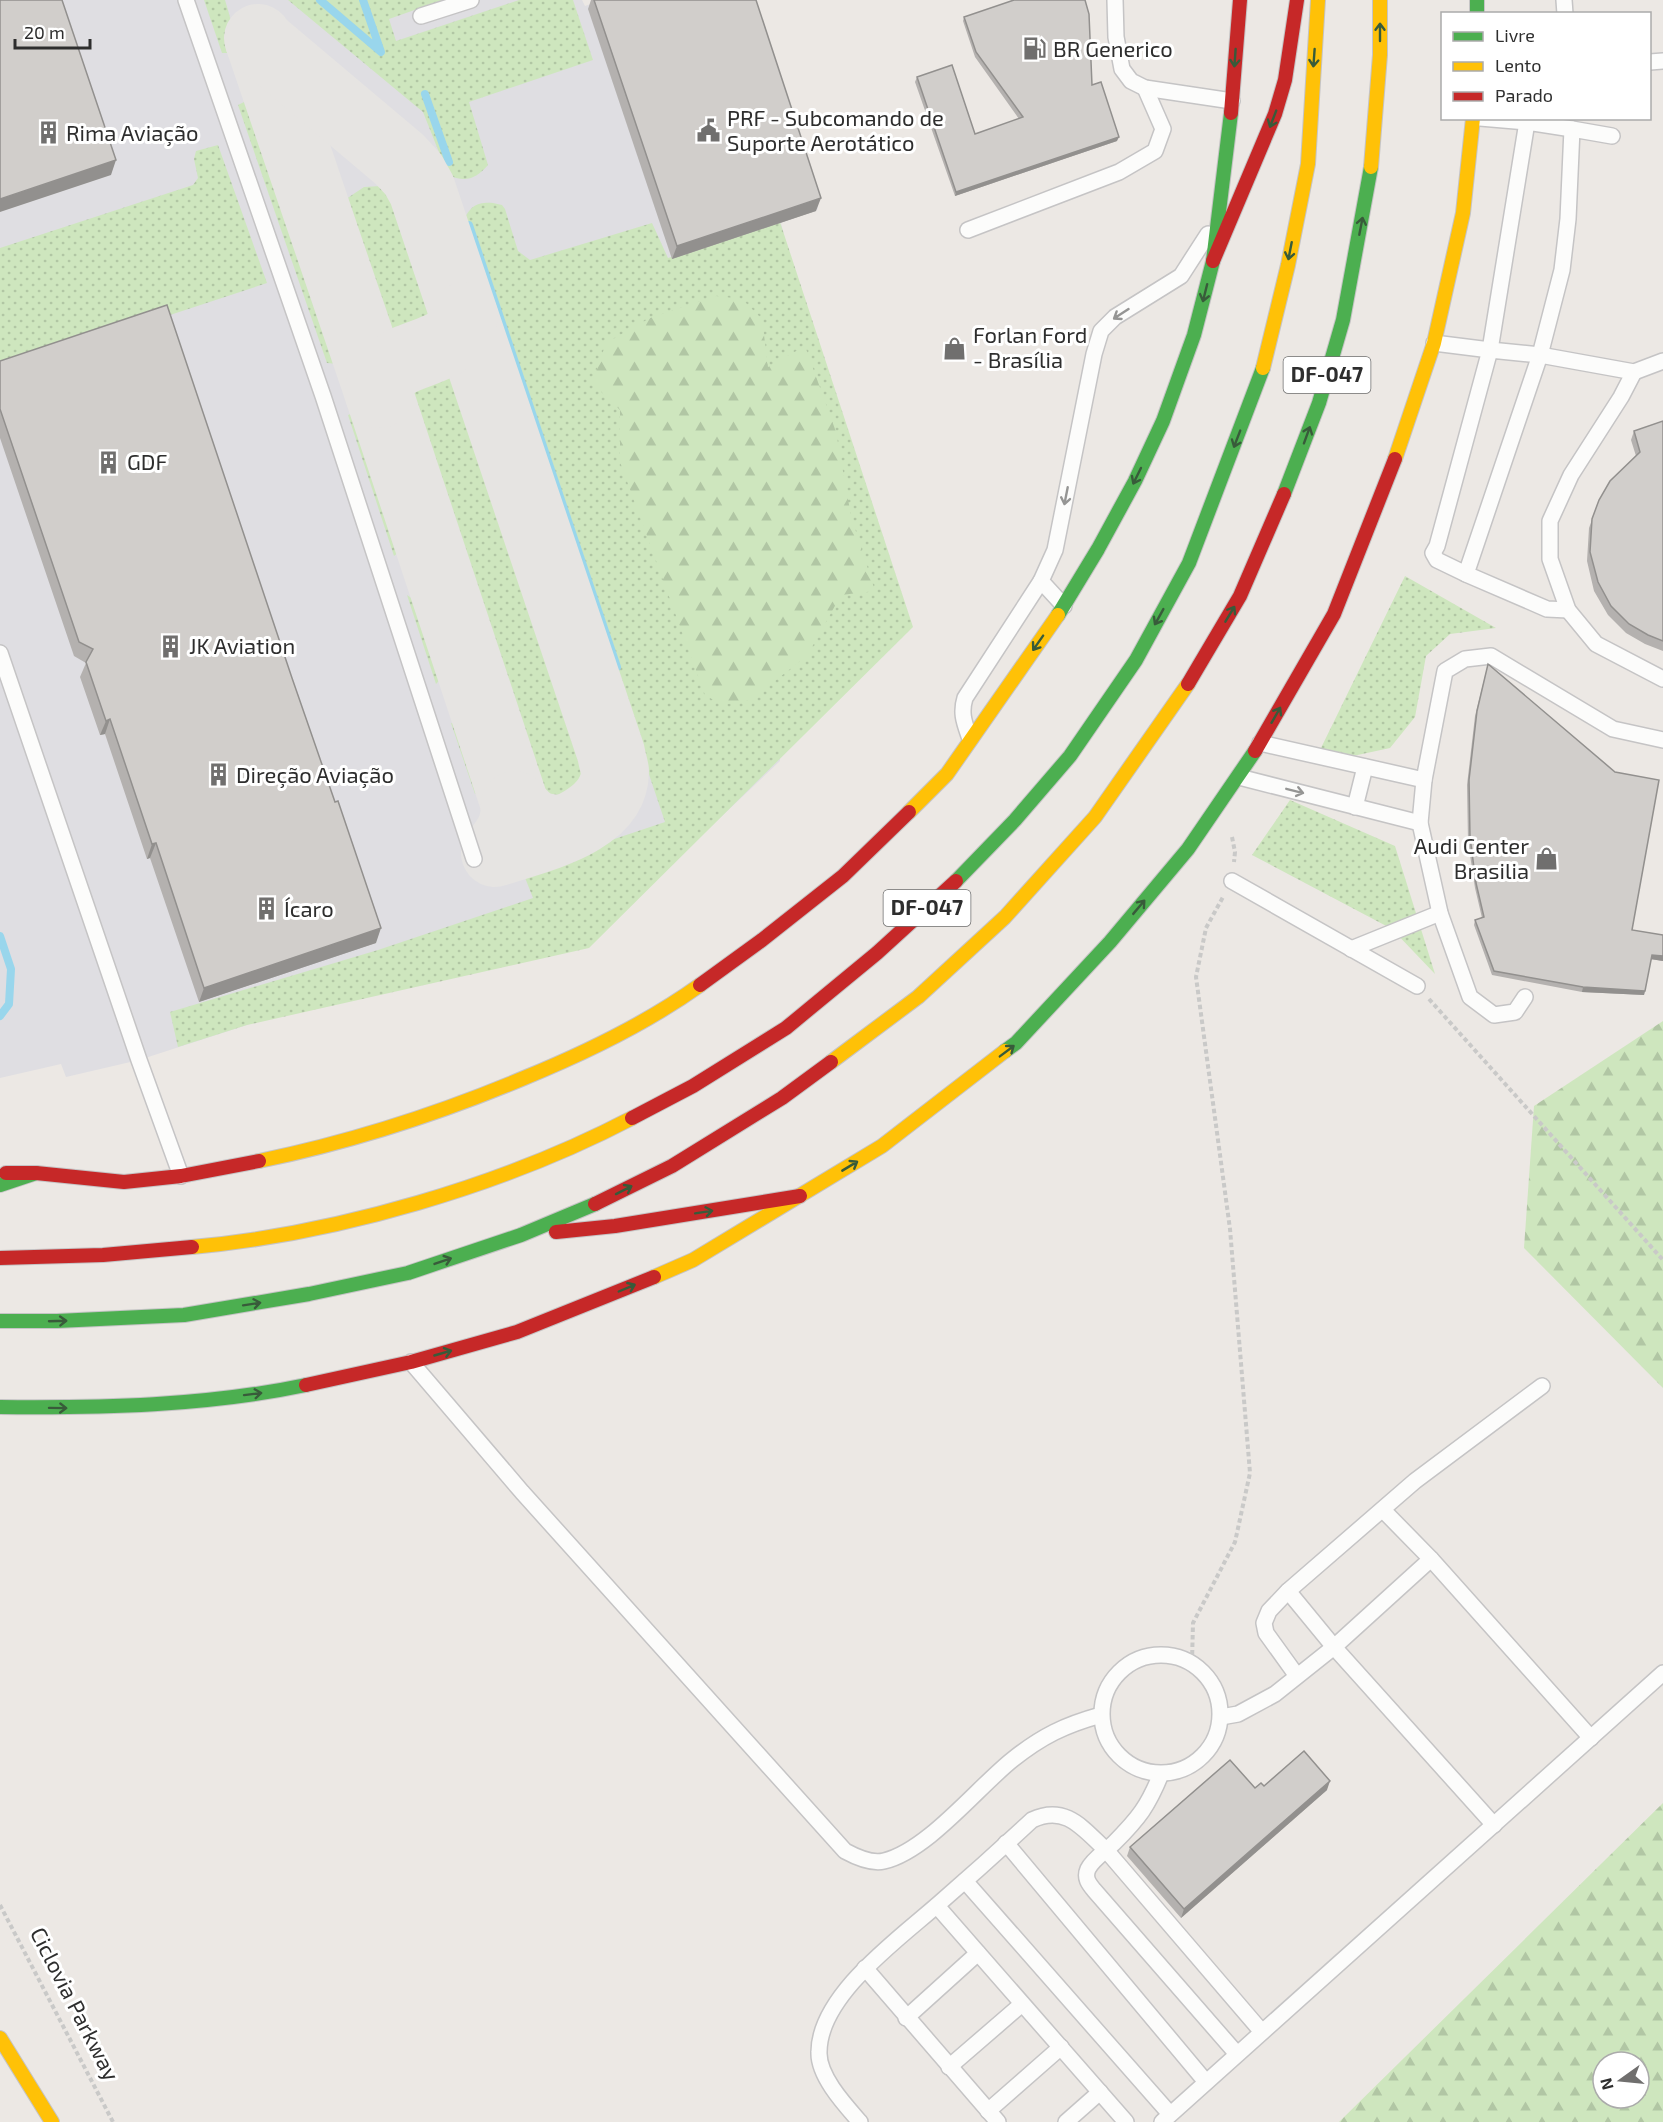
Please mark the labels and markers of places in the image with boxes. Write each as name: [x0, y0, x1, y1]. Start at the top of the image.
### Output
place label: BR Generico: [1053, 35, 1173, 61]
fuel station icon: BR Generico: [1022, 36, 1048, 62]
place label: PRF - Subcomando de Suporte Aerotático: [727, 104, 944, 155]
public building icon: PRF - Subcomando de Suporte Aerotático: [696, 118, 722, 144]
place label: Rima Aviação: [66, 119, 199, 147]
building icon: Rima Aviação: [35, 120, 61, 146]
place label: Forlan Ford - Brasília: [973, 321, 1087, 372]
shop icon: Forlan Ford - Brasília: [942, 335, 968, 361]
place label: GDF: [127, 448, 167, 474]
building icon: GDF: [96, 449, 122, 475]
place label: JK Aviation: [189, 632, 295, 658]
building icon: JK Aviation: [158, 633, 184, 659]
place label: Direção Aviação: [236, 761, 394, 789]
building icon: Direção Aviação: [205, 762, 231, 788]
place label: Audi Center Brasilia: [1414, 832, 1529, 883]
shop icon: Audi Center Brasilia: [1534, 846, 1560, 872]
place label: Ícaro: [284, 895, 334, 921]
building icon: Ícaro: [253, 896, 279, 922]

